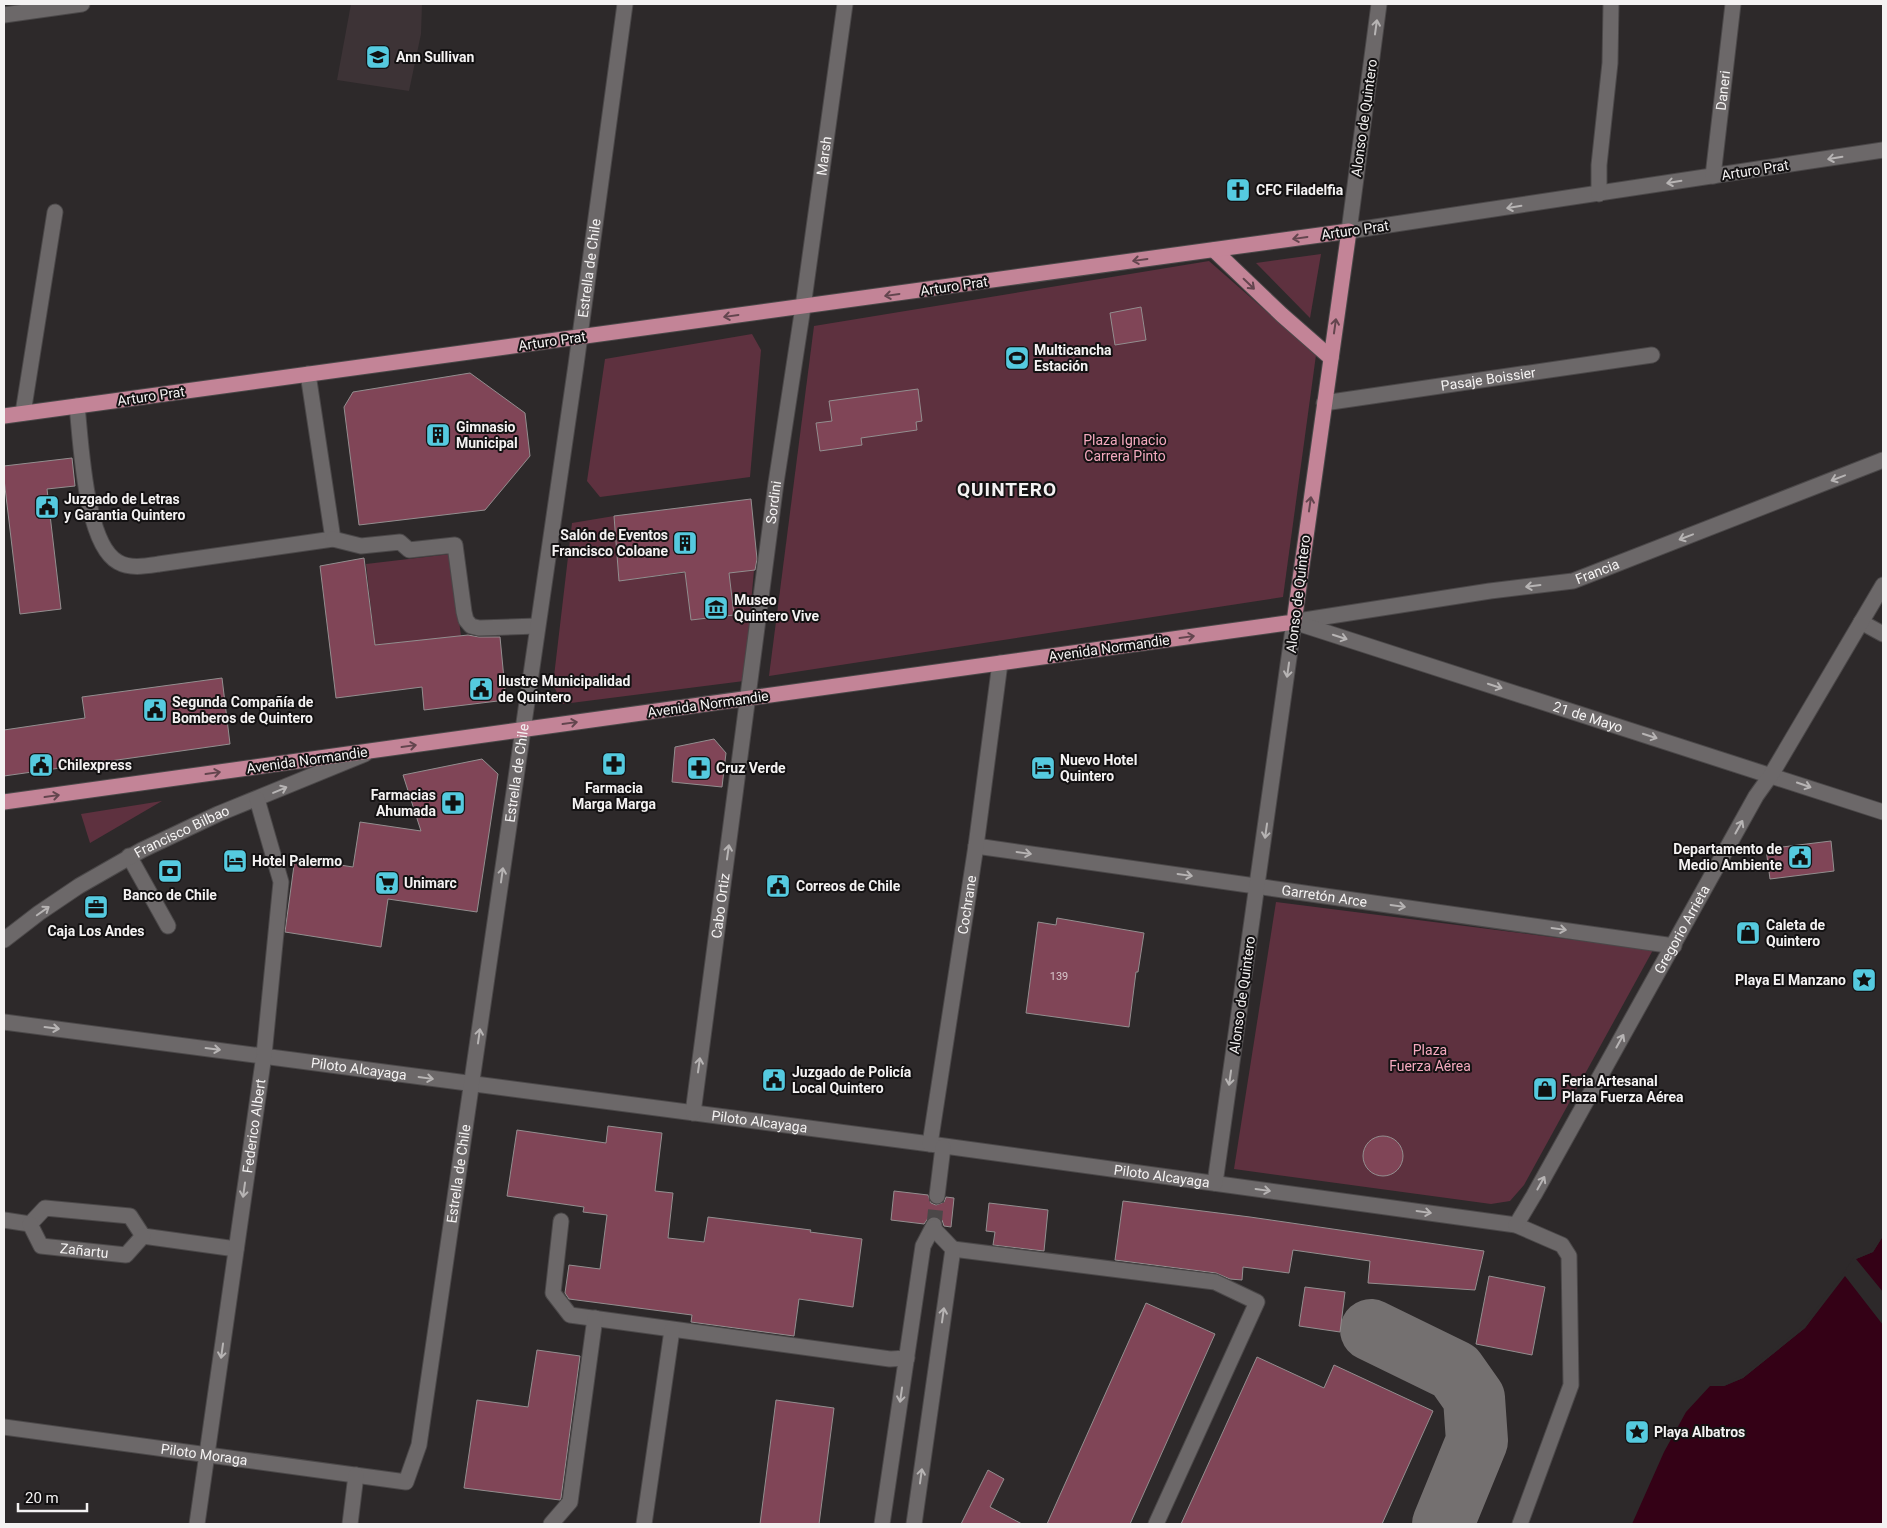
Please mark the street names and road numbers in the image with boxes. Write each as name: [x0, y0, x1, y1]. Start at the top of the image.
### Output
street label: Alonso de Quintero: [1348, 58, 1380, 178]
street label: Daneri: [1713, 70, 1733, 111]
street label: Marsh: [813, 135, 835, 177]
street label: Arturo Prat: [1720, 157, 1790, 183]
street label: Arturo Prat: [1320, 217, 1390, 243]
street label: Estrella de Chile: [575, 218, 604, 319]
street label: Arturo Prat: [919, 273, 989, 299]
street label: Arturo Prat: [517, 328, 587, 354]
street label: Pasaje Boissier: [1440, 364, 1537, 394]
street label: Arturo Prat: [116, 383, 186, 409]
street label: Sordini: [763, 480, 784, 525]
street label: Alonso de Quintero: [1283, 534, 1313, 654]
street label: Francia: [1573, 556, 1622, 587]
street label: Avenida Normandie: [1047, 632, 1171, 664]
street label: Avenida Normandie: [646, 688, 770, 720]
street label: 21 de Mayo: [1551, 698, 1625, 736]
street label: Estrella de Chile: [502, 723, 532, 824]
street label: Avenida Normandie: [245, 744, 369, 776]
street label: Francisco Bilbao: [131, 802, 232, 861]
street label: Cabo Ortiz: [708, 872, 733, 939]
street label: Cochrane: [954, 874, 979, 935]
street label: Garretón Arce: [1281, 882, 1368, 910]
street label: Gregorio Arrieta: [1651, 882, 1713, 976]
street label: Alonso de Quintero: [1226, 935, 1258, 1055]
street label: Piloto Alcayaga: [310, 1055, 408, 1083]
street label: Federico Albert: [239, 1078, 269, 1174]
street label: Piloto Alcayaga: [711, 1107, 808, 1136]
street label: Estrella de Chile: [443, 1123, 474, 1224]
street label: Piloto Alcayaga: [1113, 1162, 1211, 1191]
street label: Zañartu: [59, 1240, 109, 1261]
street label: Piloto Moraga: [160, 1441, 249, 1468]

